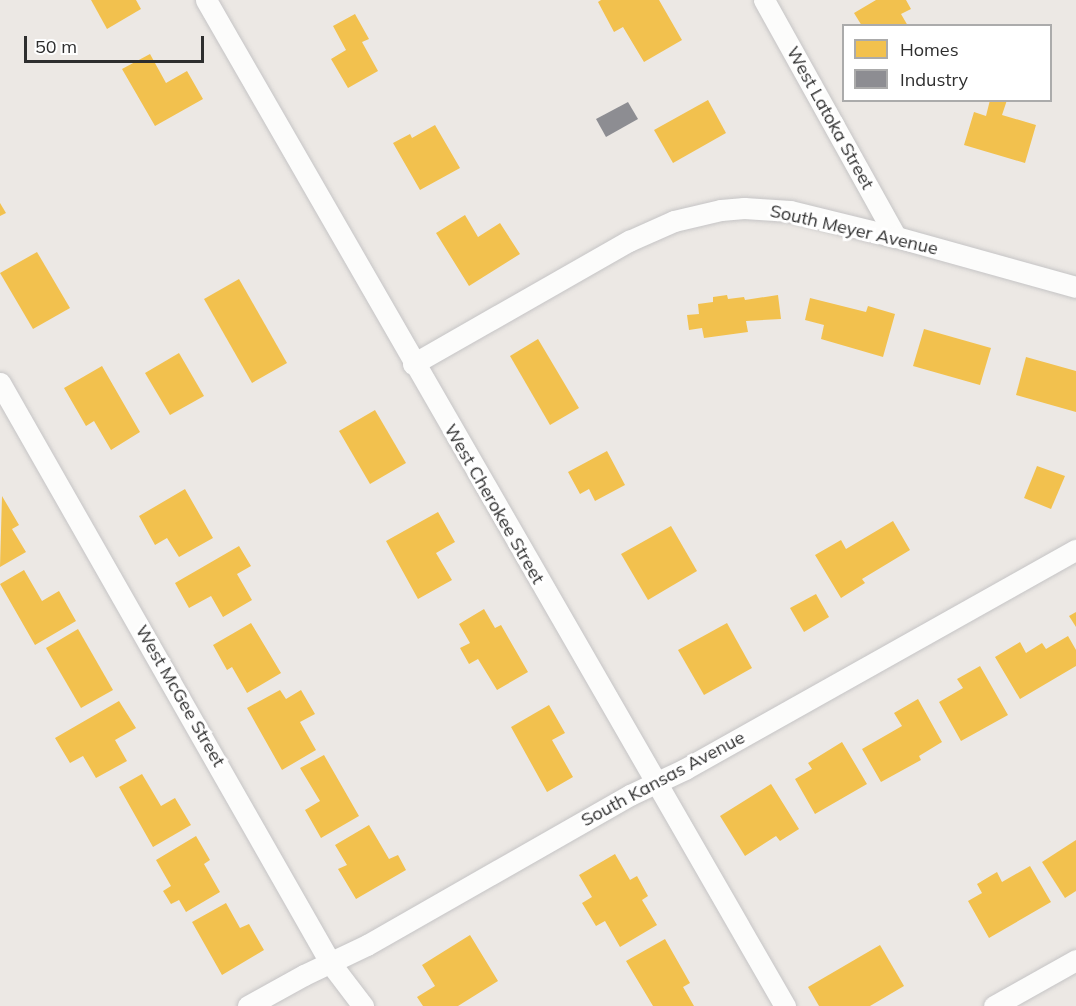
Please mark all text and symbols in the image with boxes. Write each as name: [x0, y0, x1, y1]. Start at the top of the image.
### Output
scale bar: [27, 24, 207, 62]
legend: [842, 24, 1052, 102]
text: 50 m: [35, 35, 77, 58]
text: Homes: [900, 38, 959, 61]
street label: West Latoka Street: [782, 43, 878, 193]
text: Industry: [900, 68, 968, 91]
street label: South Meyer Avenue: [768, 200, 940, 260]
street label: West Cherokee Street: [439, 420, 549, 588]
street label: West McGee Street: [131, 621, 229, 771]
street label: South Kansas Avenue: [577, 727, 749, 831]

